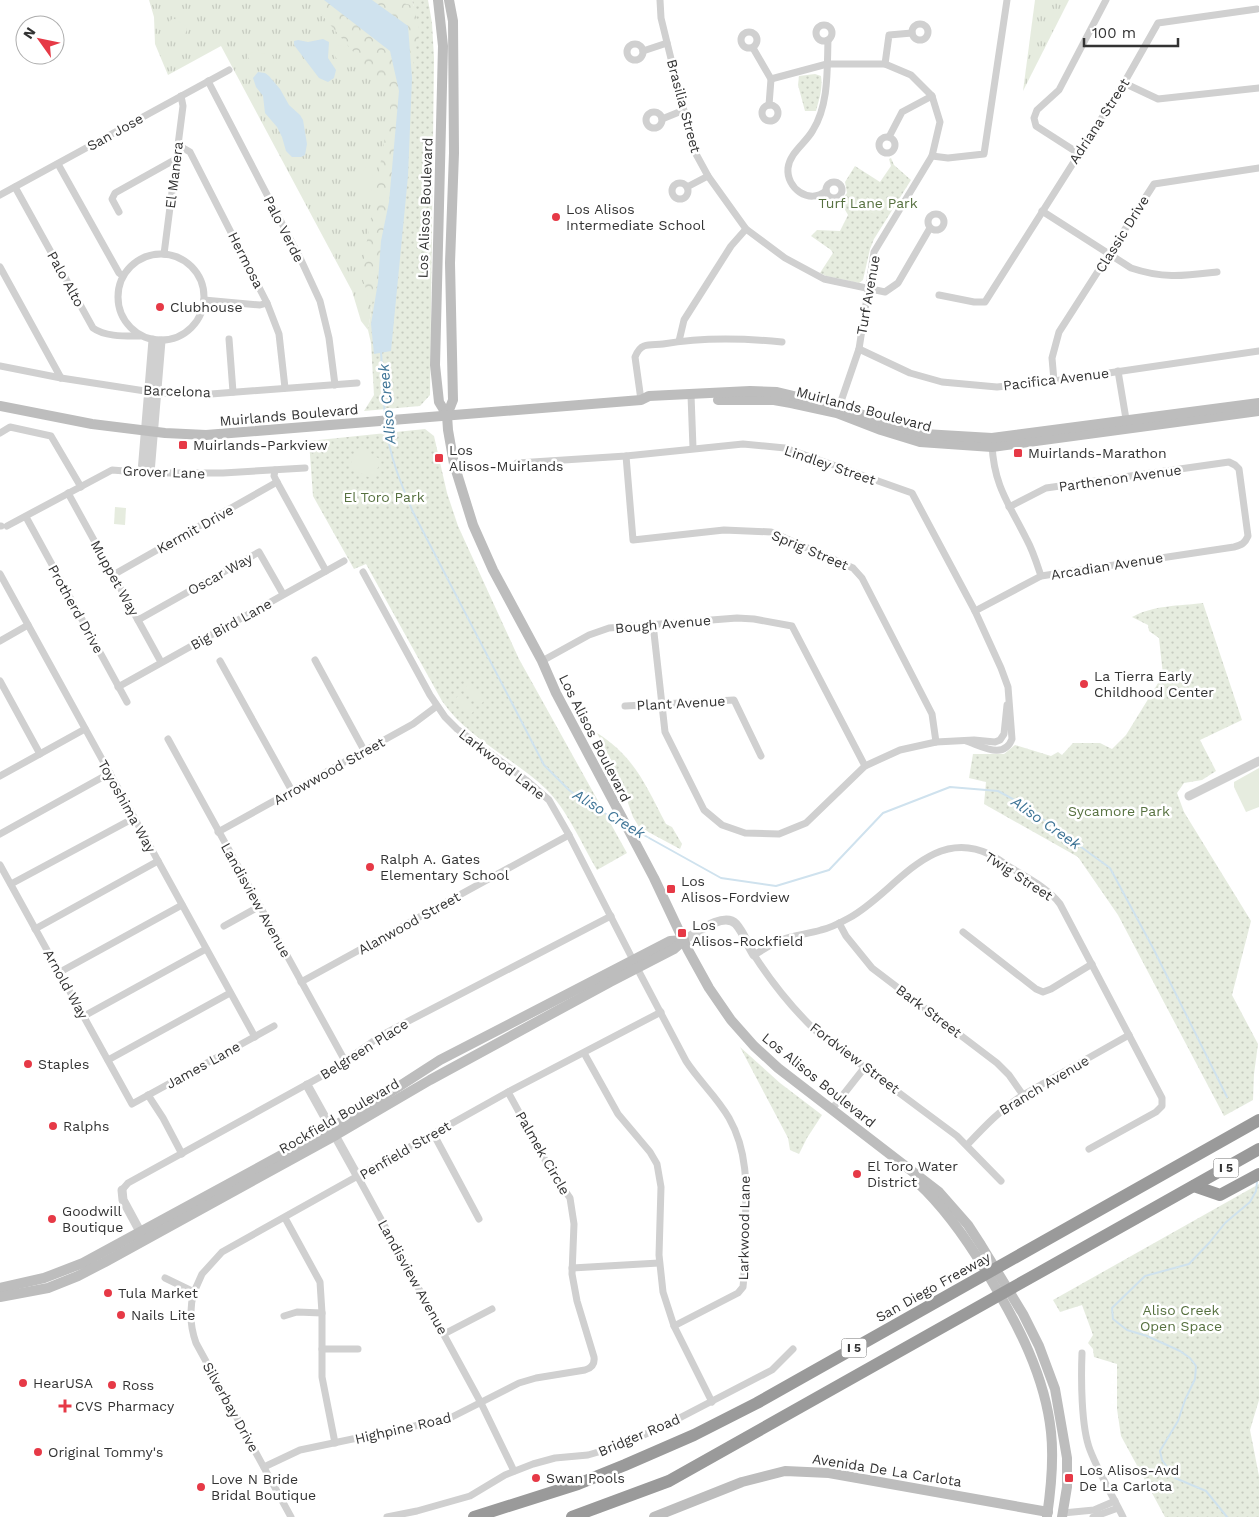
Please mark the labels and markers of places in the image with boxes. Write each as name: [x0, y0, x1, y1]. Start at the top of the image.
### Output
place label: Los Alisos Intermediate School: [566, 201, 706, 233]
marker: Los Alisos Intermediate School: [550, 211, 562, 223]
place label: Clubhouse: [170, 299, 242, 315]
marker: Clubhouse: [154, 301, 166, 313]
place label: Muirlands-Parkview: [193, 437, 328, 453]
marker: Muirlands-Parkview: [177, 439, 189, 451]
place label: Los Alisos-Muirlands: [449, 442, 564, 474]
place label: Muirlands-Marathon: [1028, 445, 1167, 461]
marker: Muirlands-Marathon: [1012, 447, 1024, 459]
marker: Los Alisos-Muirlands: [433, 452, 445, 464]
place label: La Tierra Early Childhood Center: [1094, 668, 1214, 700]
marker: La Tierra Early Childhood Center: [1078, 678, 1090, 690]
place label: Ralph A. Gates Elementary School: [380, 851, 510, 883]
marker: Ralph A. Gates Elementary School: [364, 861, 376, 873]
place label: Los Alisos-Fordview: [681, 873, 790, 905]
marker: Los Alisos-Fordview: [665, 883, 677, 895]
place label: Los Alisos-Rockfield: [692, 917, 803, 949]
marker: Los Alisos-Rockfield: [676, 927, 688, 939]
place label: Staples: [38, 1056, 89, 1072]
marker: Staples: [22, 1058, 34, 1070]
place label: Ralphs: [63, 1118, 109, 1134]
marker: Ralphs: [47, 1120, 59, 1132]
place label: El Toro Water District: [867, 1158, 958, 1190]
marker: El Toro Water District: [851, 1168, 863, 1180]
place label: Goodwill Boutique: [62, 1203, 123, 1235]
marker: Goodwill Boutique: [46, 1213, 58, 1225]
place label: Tula Market: [118, 1285, 198, 1301]
marker: Tula Market: [102, 1287, 114, 1299]
place label: Nails Lite: [131, 1307, 195, 1323]
marker: Nails Lite: [115, 1309, 127, 1321]
place label: HearUSA: [33, 1375, 93, 1391]
marker: HearUSA: [17, 1377, 29, 1389]
place label: Ross: [122, 1377, 154, 1393]
marker: Ross: [106, 1379, 118, 1391]
place label: CVS Pharmacy: [75, 1398, 175, 1414]
marker: CVS Pharmacy: [59, 1400, 71, 1412]
place label: Original Tommy's: [48, 1444, 163, 1460]
marker: Original Tommy's: [32, 1446, 44, 1458]
place label: Los Alisos-Avd De La Carlota: [1079, 1462, 1179, 1494]
place label: Swan Pools: [546, 1470, 625, 1486]
place label: Love N Bride Bridal Boutique: [211, 1471, 316, 1503]
marker: Swan Pools: [530, 1472, 542, 1484]
marker: Los Alisos-Avd De La Carlota: [1063, 1472, 1075, 1484]
marker: Love N Bride Bridal Boutique: [195, 1481, 207, 1493]

